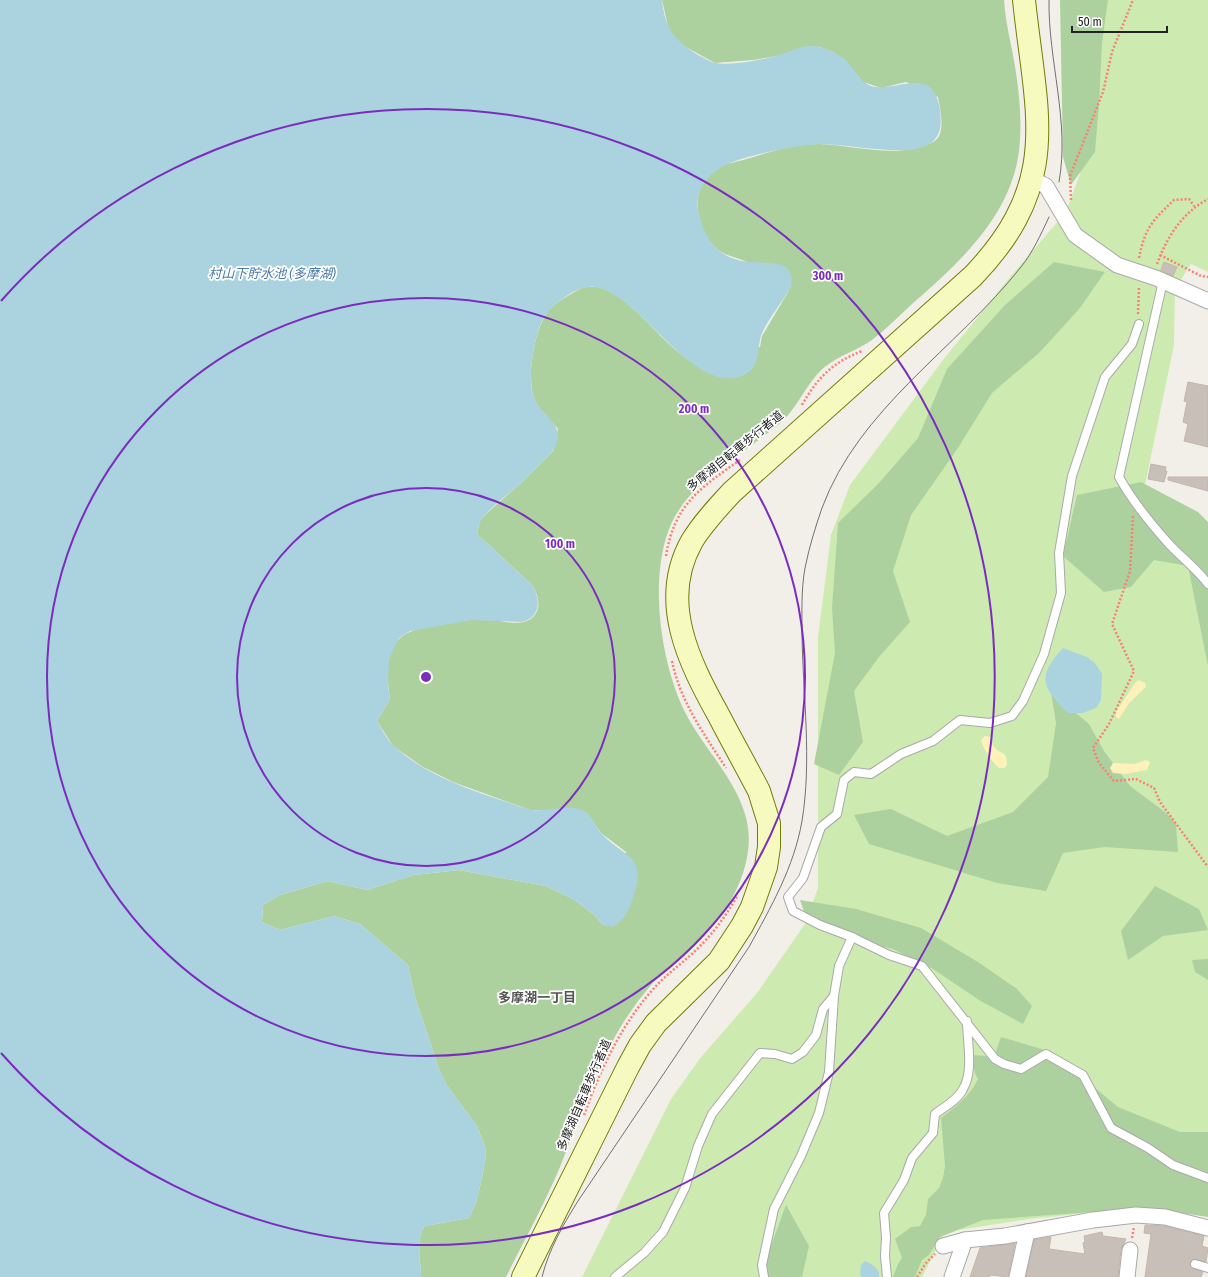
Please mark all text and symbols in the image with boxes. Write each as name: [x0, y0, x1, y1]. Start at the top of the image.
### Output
scale bar: [1072, 8, 1167, 34]
text: 50 m: [1078, 15, 1102, 29]
water label: 村山下貯水池 (多摩湖): [208, 266, 336, 281]
text: 300 m: [812, 269, 843, 283]
text: 200 m: [678, 402, 709, 416]
street label: 多摩湖自転車歩行者道: [684, 408, 786, 494]
text: 100 m: [545, 537, 575, 551]
centre of rings: [419, 670, 433, 684]
district label: 多摩湖一丁目: [498, 990, 576, 1005]
street label: 多摩湖自転車歩行者道: [554, 1037, 614, 1153]

